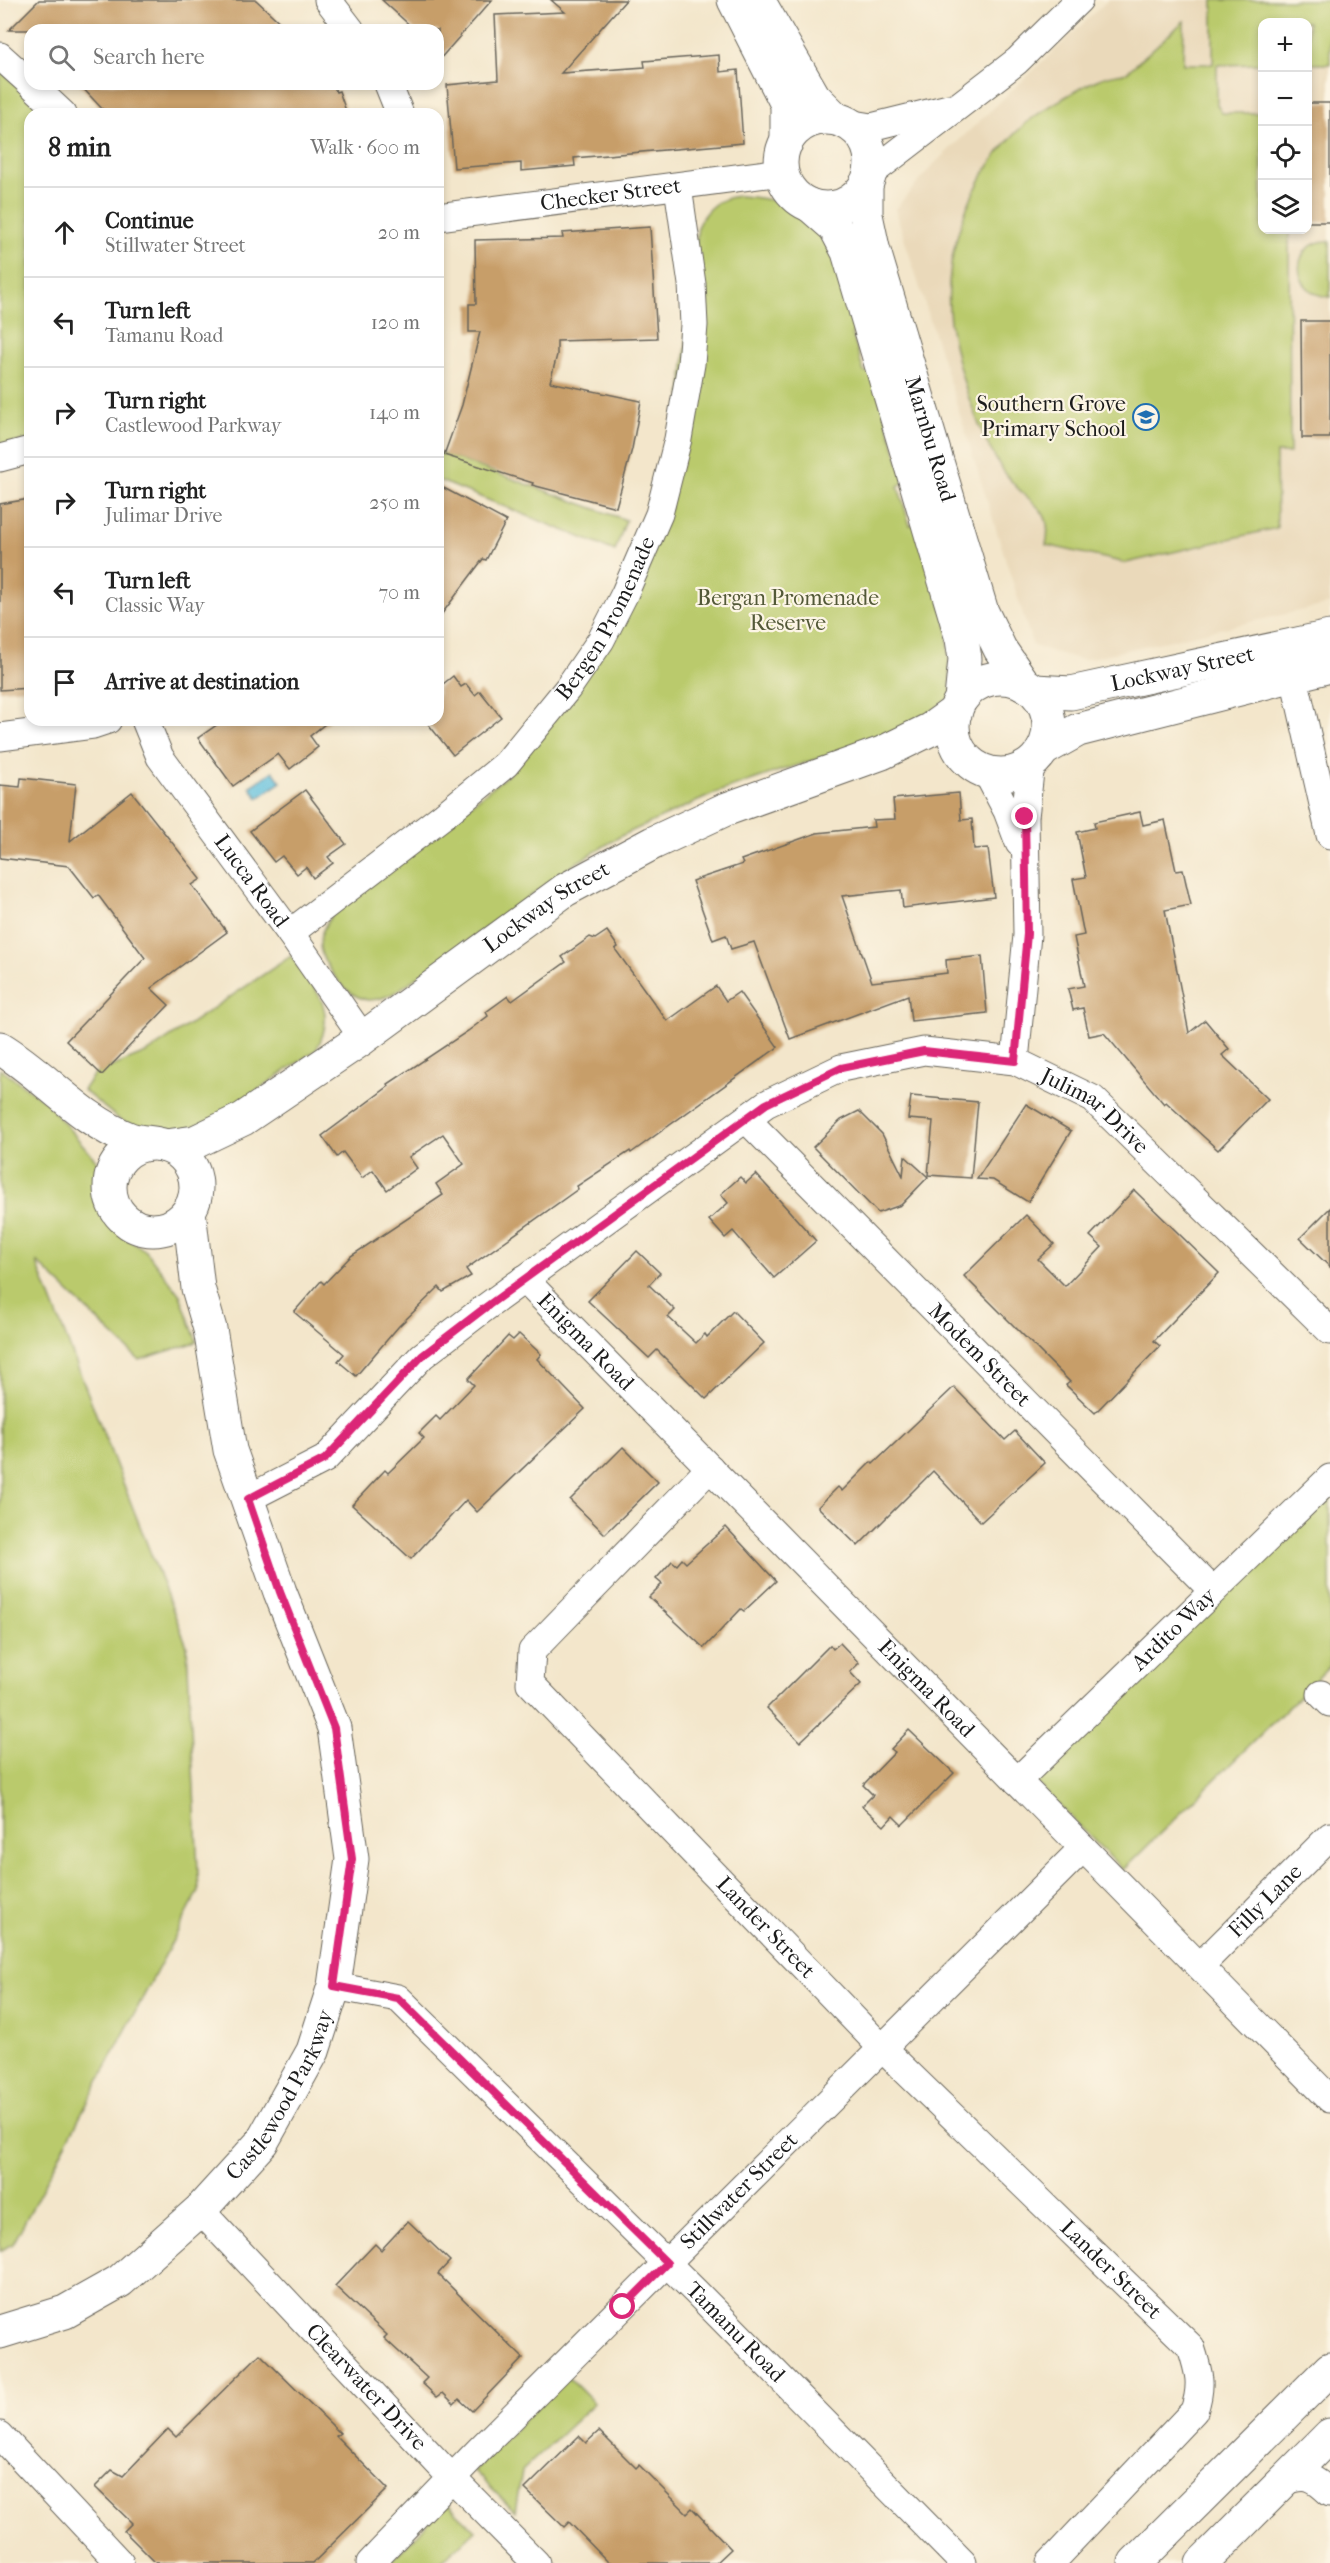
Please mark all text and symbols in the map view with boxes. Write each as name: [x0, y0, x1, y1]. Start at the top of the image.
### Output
map controls: [1258, 18, 1312, 234]
button: +: [1258, 18, 1312, 72]
search box: [24, 24, 444, 90]
icon: search: [45, 41, 78, 74]
text: Search here: [93, 44, 205, 70]
button: −: [1258, 72, 1312, 126]
button: locate: [1258, 126, 1312, 180]
text: 8 min: [48, 132, 111, 163]
text: Walk · 600 m: [310, 136, 420, 159]
street label: Checker Street: [539, 172, 683, 217]
button: layers: [1258, 180, 1312, 234]
text: Continue: [105, 208, 194, 234]
icon: ahead: [48, 216, 81, 249]
text: 20 m: [378, 221, 420, 244]
text: Stillwater Street: [105, 234, 246, 257]
text: Turn left: [105, 298, 191, 324]
icon: left: [48, 306, 81, 339]
text: 120 m: [371, 311, 420, 334]
text: Tamanu Road: [105, 324, 223, 347]
street label: Marnbu Road: [899, 373, 962, 506]
text: Turn right: [105, 388, 206, 414]
place label: Southern Grove Primary School: [976, 391, 1126, 442]
icon: right: [48, 396, 81, 429]
text: 140 m: [369, 401, 420, 424]
school or university icon: Southern Grove Primary School: [1131, 402, 1161, 432]
text: Castlewood Parkway: [105, 414, 281, 437]
text: Turn right: [105, 478, 206, 504]
icon: right: [48, 486, 81, 519]
text: 250 m: [369, 491, 420, 514]
text: Julimar Drive: [105, 504, 222, 527]
street label: Bergen Promenade: [550, 532, 661, 705]
text: Turn left: [105, 568, 191, 594]
icon: left: [48, 576, 81, 609]
text: 70 m: [378, 581, 420, 604]
park label: Bergan Promenade Reserve: [697, 585, 879, 636]
text: Classic Way: [105, 594, 205, 617]
street label: Lockway Street: [1108, 641, 1257, 697]
icon: arrive: [48, 666, 81, 699]
text: Arrive at destination: [105, 669, 299, 695]
route end: [1011, 803, 1037, 829]
street label: Lucca Road: [209, 829, 295, 933]
street label: Lockway Street: [478, 856, 614, 958]
street label: Julimar Drive: [1035, 1062, 1154, 1159]
street label: Enigma Road: [532, 1287, 640, 1397]
street label: Modem Street: [923, 1298, 1036, 1412]
street label: Ardito Way: [1125, 1582, 1222, 1677]
street label: Enigma Road: [873, 1634, 981, 1743]
street label: Filly Lane: [1223, 1859, 1307, 1943]
street label: Lander Street: [711, 1871, 821, 1984]
street label: Castlewood Parkway: [221, 2005, 339, 2186]
street label: Stillwater Street: [675, 2127, 803, 2255]
street label: Lander Street: [1055, 2215, 1167, 2325]
street label: Tamanu Road: [681, 2276, 791, 2388]
route start: [609, 2293, 635, 2319]
street label: Clearwater Drive: [301, 2318, 432, 2456]

